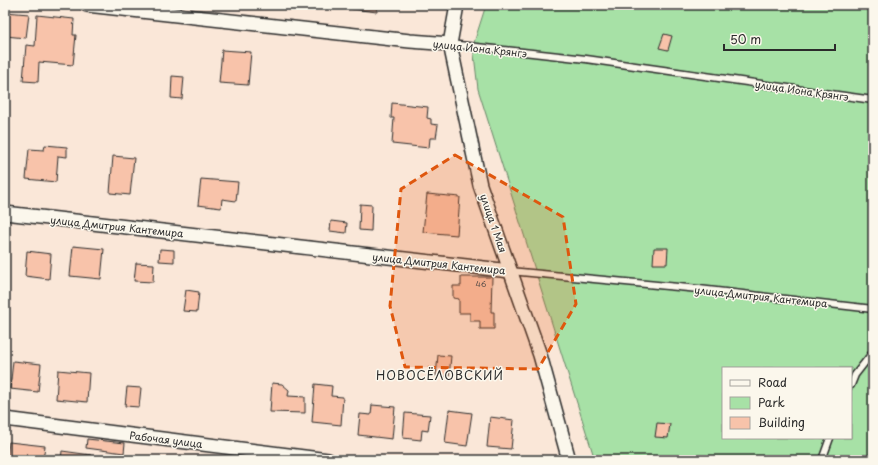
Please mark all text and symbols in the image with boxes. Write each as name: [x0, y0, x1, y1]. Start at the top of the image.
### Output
scale bar: [724, 26, 835, 52]
text: 50 m: [730, 30, 761, 48]
street label: улица Иона Крянгэ: [432, 36, 528, 60]
street label: улица Иона Крянгэ: [754, 76, 850, 104]
street label: улица 1 Мая: [477, 192, 511, 254]
street label: улица Дмитрия Кантемира: [50, 212, 185, 241]
street label: улица Дмитрия Кантемира: [372, 249, 507, 278]
house number: 46: [476, 278, 487, 290]
street label: улица Дмитрия Кантемира: [694, 282, 829, 311]
district label: НОВОСЁЛОВСКИЙ: [376, 366, 504, 384]
legend: [722, 367, 852, 439]
text: Road: [758, 373, 787, 391]
text: Park: [758, 393, 785, 411]
text: Building: [758, 413, 805, 431]
street label: Рабочая улица: [129, 427, 204, 451]

